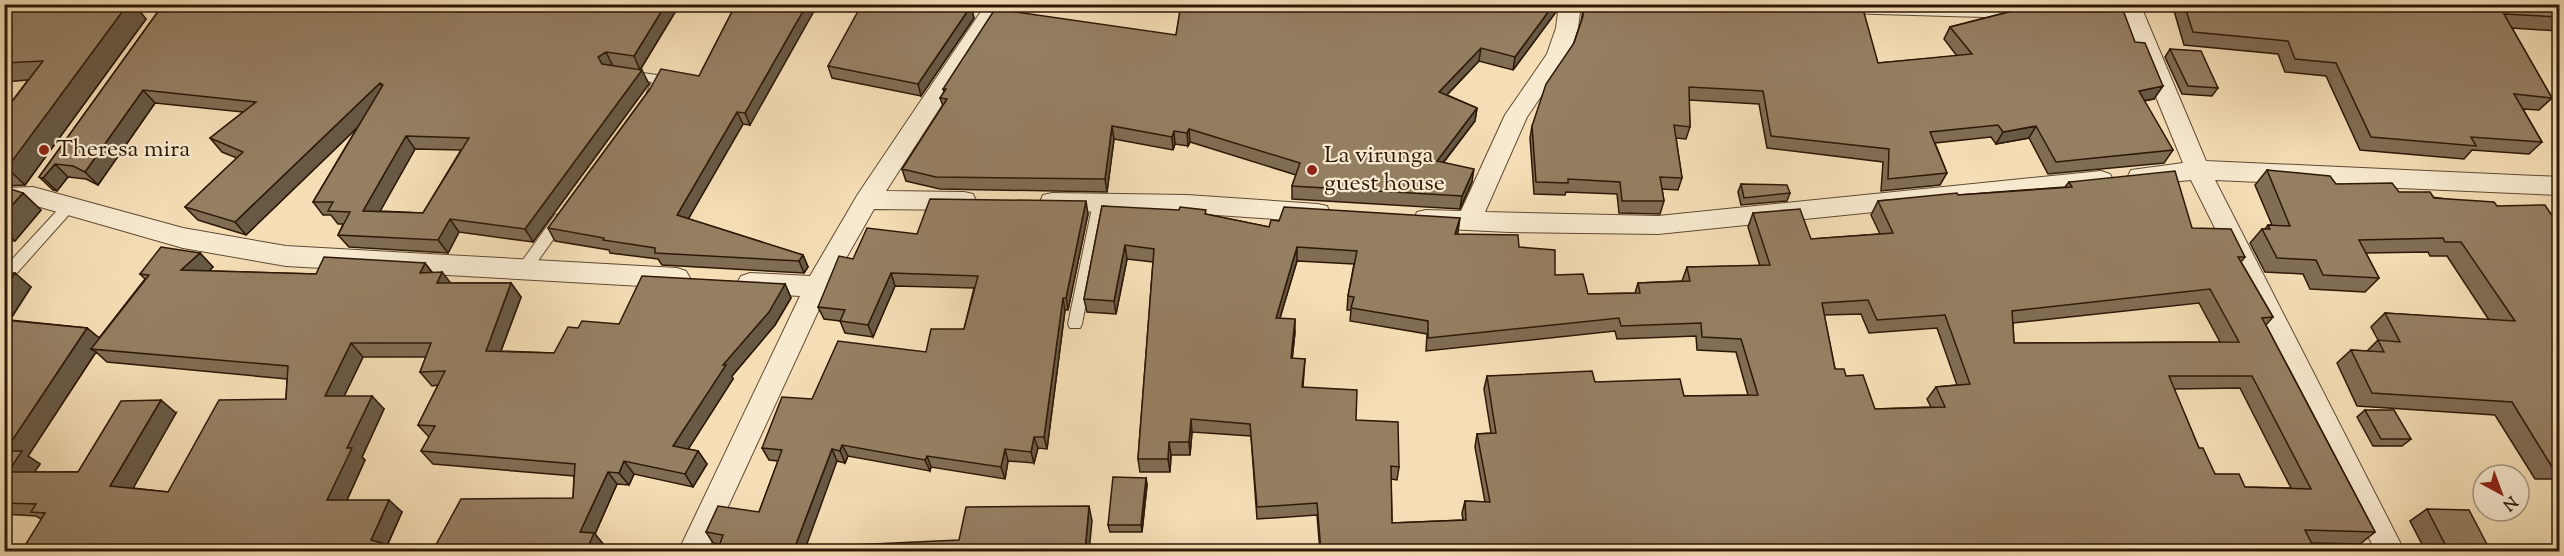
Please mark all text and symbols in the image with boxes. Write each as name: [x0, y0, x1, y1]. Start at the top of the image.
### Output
place label: Theresa mira: [56, 133, 190, 167]
place label: La virunga guest house: [1324, 139, 1445, 201]
marker: Theresa mira: [37, 143, 51, 157]
marker: La virunga guest house: [1305, 163, 1319, 177]
north arrow: [2471, 463, 2531, 523]
text: N: [2497, 490, 2522, 515]

